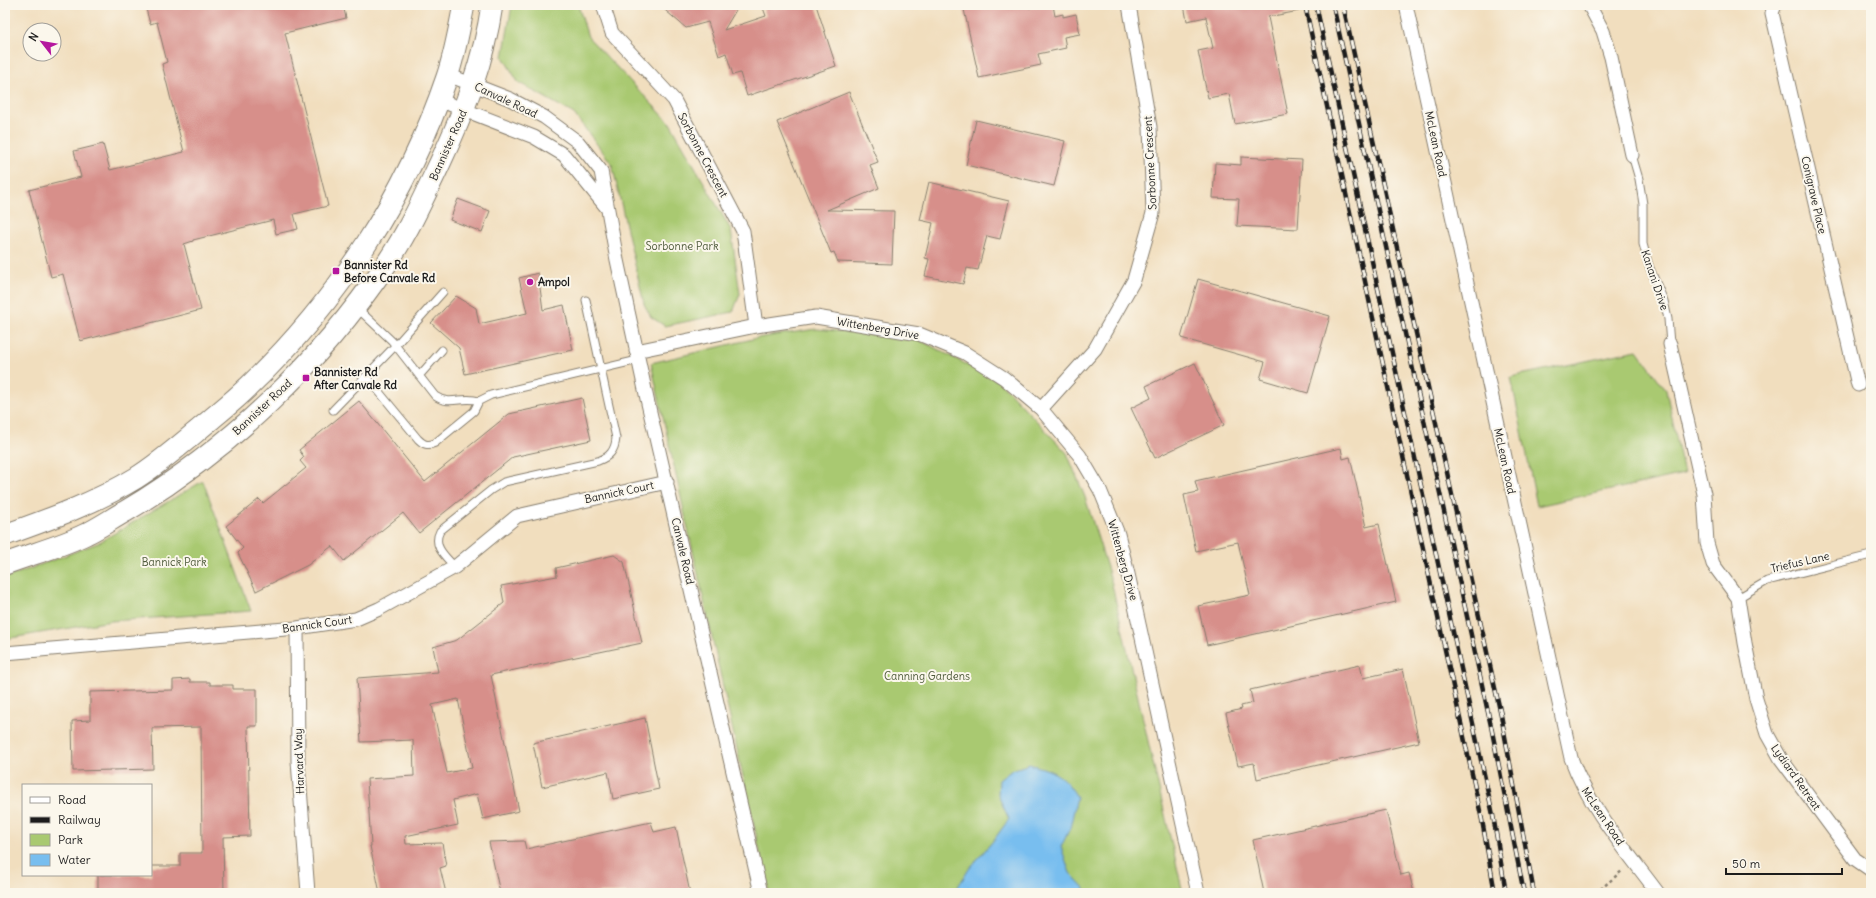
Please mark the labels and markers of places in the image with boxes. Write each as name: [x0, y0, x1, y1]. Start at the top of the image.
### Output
place label: Bannister Rd Before Canvale Rd: [344, 258, 436, 285]
marker: Bannister Rd Before Canvale Rd: [331, 266, 341, 276]
place label: Ampol: [538, 275, 570, 290]
marker: Ampol: [525, 277, 535, 287]
place label: Bannister Rd After Canvale Rd: [314, 365, 397, 392]
marker: Bannister Rd After Canvale Rd: [301, 373, 311, 383]

